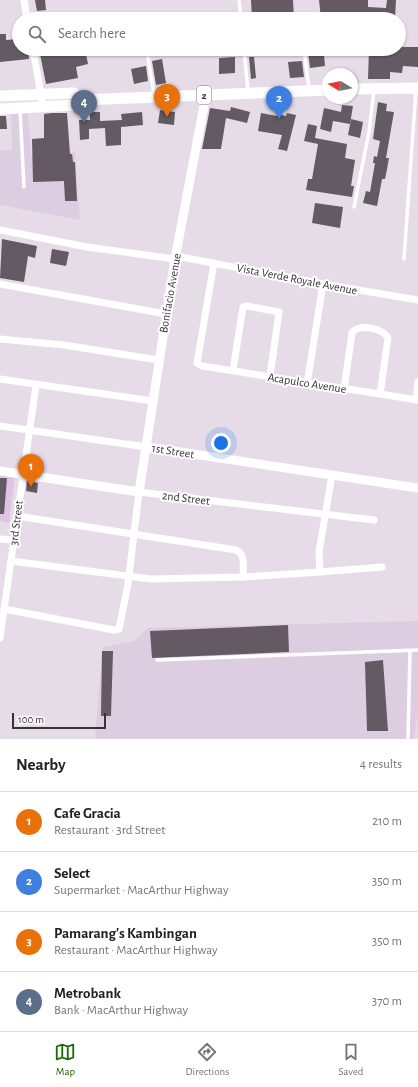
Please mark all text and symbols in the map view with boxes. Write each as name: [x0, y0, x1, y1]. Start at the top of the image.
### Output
search box: [12, 12, 406, 56]
icon: search: [26, 23, 48, 45]
text: Search here: [58, 26, 126, 41]
north arrow: [322, 68, 358, 104]
pin: 3: [154, 84, 180, 117]
road number: 2: [197, 86, 211, 104]
pin: 2: [266, 86, 292, 119]
pin: 4: [71, 90, 97, 123]
street label: Bonifacio Avenue: [157, 252, 183, 334]
street label: Vista Verde Royale Avenue: [235, 261, 358, 298]
street label: Acapulco Avenue: [267, 371, 347, 395]
your location: [211, 433, 231, 453]
street label: 1st Street: [151, 442, 195, 460]
pin: 1: [18, 454, 44, 487]
street label: 2nd Street: [161, 489, 211, 507]
street label: 3rd Street: [7, 500, 25, 546]
scale bar: [12, 711, 106, 730]
text: 100 m: [18, 714, 44, 725]
text: Nearby: [16, 756, 66, 773]
text: 4 results: [360, 758, 402, 771]
text: Cafe Gracia: [54, 806, 121, 821]
text: 1: [27, 815, 31, 828]
text: 210 m: [372, 815, 402, 828]
text: Restaurant · 3rd Street: [54, 824, 165, 837]
text: Select: [54, 866, 90, 881]
text: 2: [26, 875, 32, 888]
text: 350 m: [372, 875, 402, 888]
text: Supermarket · MacArthur Highway: [54, 884, 228, 897]
text: Pamarang's Kambingan: [54, 926, 197, 941]
text: 3: [26, 935, 32, 948]
text: 350 m: [372, 935, 402, 948]
text: Restaurant · MacArthur Highway: [54, 944, 218, 957]
text: Metrobank: [54, 986, 121, 1001]
text: 4: [26, 995, 32, 1008]
text: 370 m: [372, 995, 402, 1008]
text: Bank · MacArthur Highway: [54, 1004, 188, 1017]
tab: Map: [54, 1041, 76, 1078]
tab: Directions: [185, 1041, 229, 1078]
tab: Saved: [338, 1041, 363, 1078]

